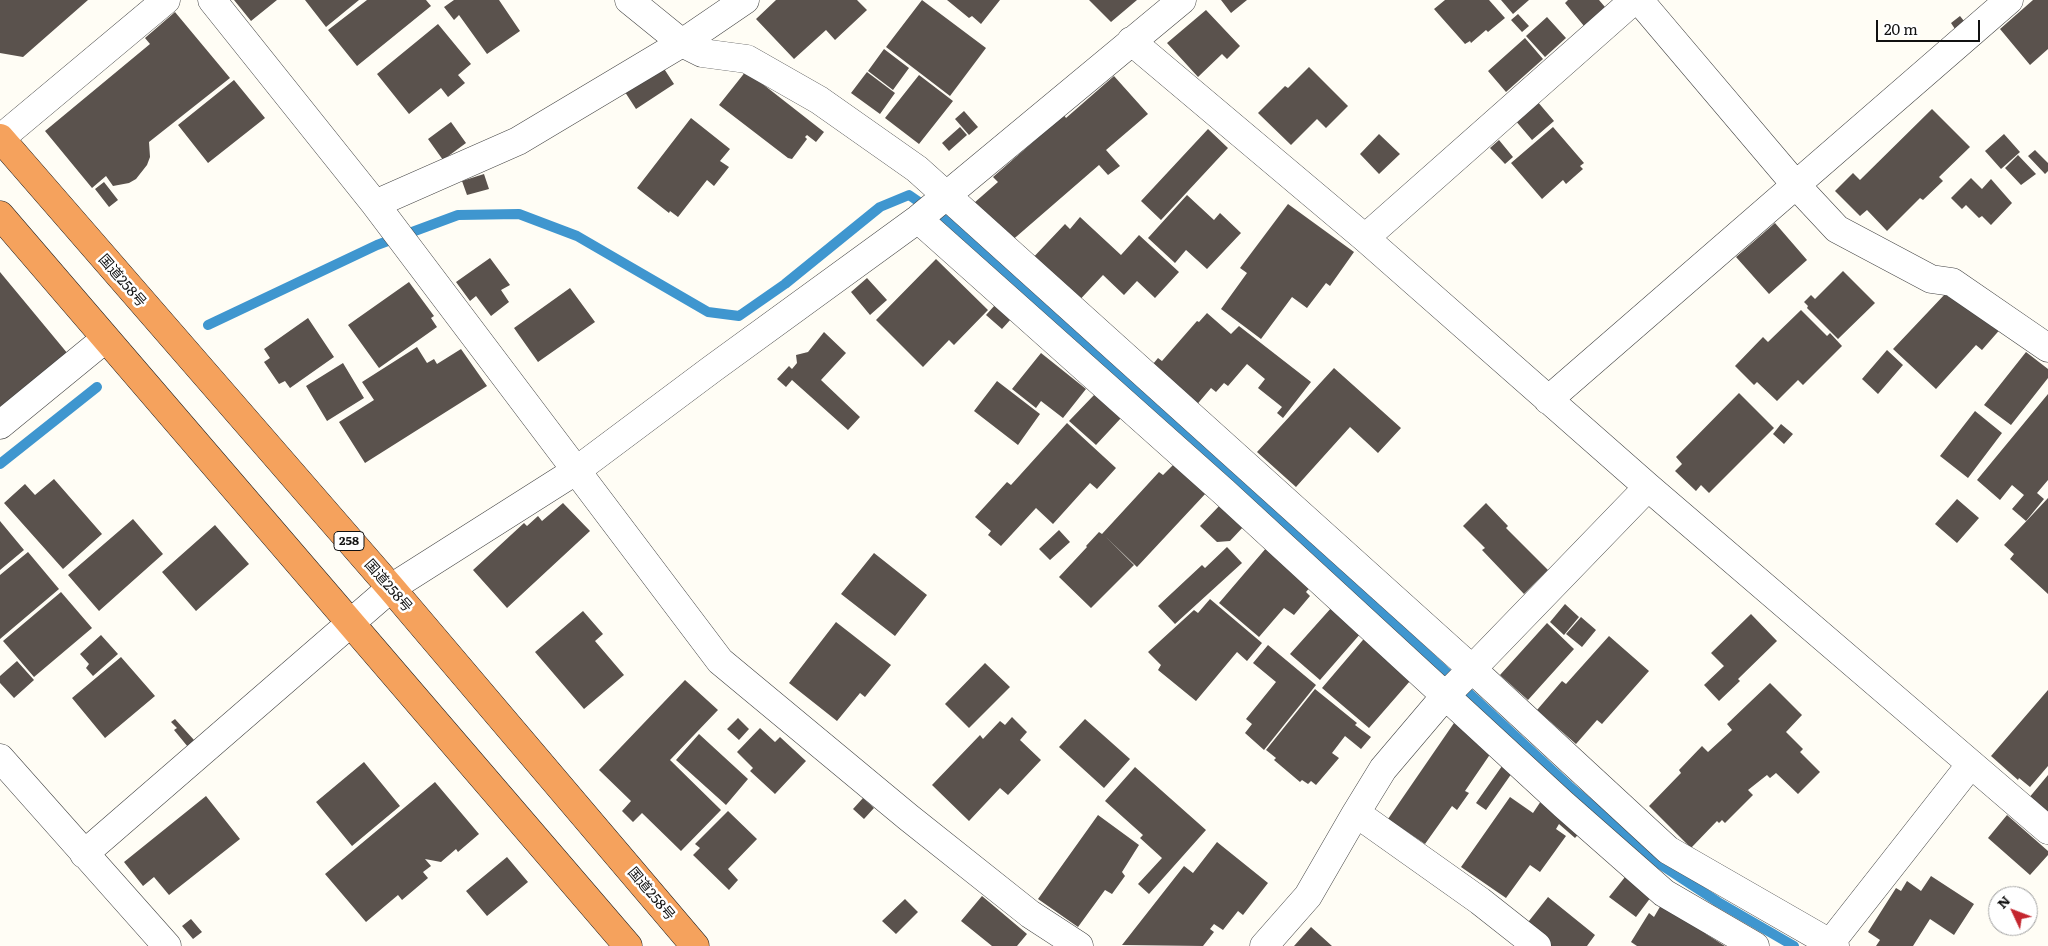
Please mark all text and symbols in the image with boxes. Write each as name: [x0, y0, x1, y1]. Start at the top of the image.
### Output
scale bar: [1878, 10, 1982, 42]
text: 20 m: [1884, 17, 1918, 40]
street label: 国道258号: [95, 251, 149, 311]
road number: 258: [334, 532, 364, 550]
street label: 国道258号: [361, 556, 415, 616]
street label: 国道258号: [624, 864, 678, 924]
north arrow: [1988, 886, 2038, 936]
text: N: [1991, 890, 2014, 913]

